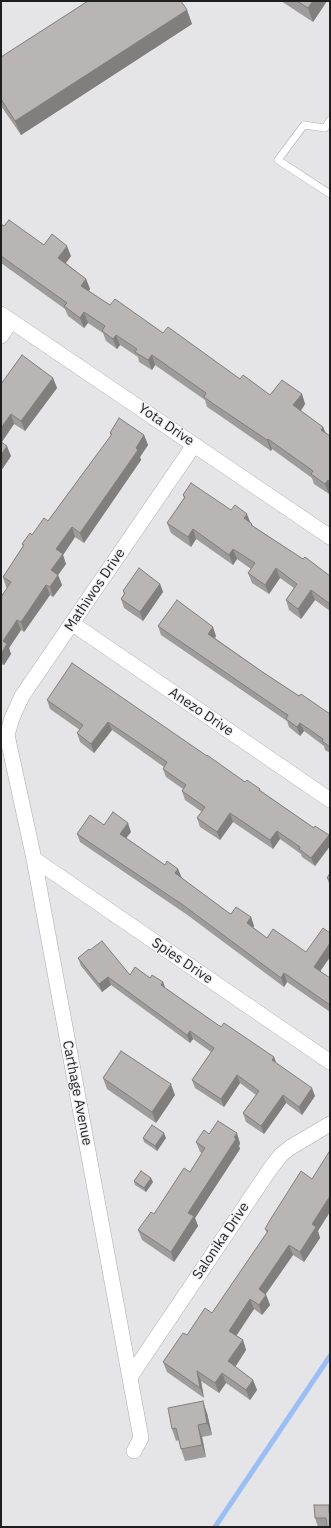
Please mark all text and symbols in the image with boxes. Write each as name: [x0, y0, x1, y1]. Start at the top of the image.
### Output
street label: Yota Drive: [135, 400, 197, 450]
street label: Mathiwos Drive: [61, 545, 129, 635]
street label: Anezo Drive: [165, 684, 237, 740]
street label: Spies Drive: [148, 934, 216, 988]
street label: Carthage Avenue: [59, 1039, 95, 1147]
street label: Salonika Drive: [189, 1199, 253, 1283]

